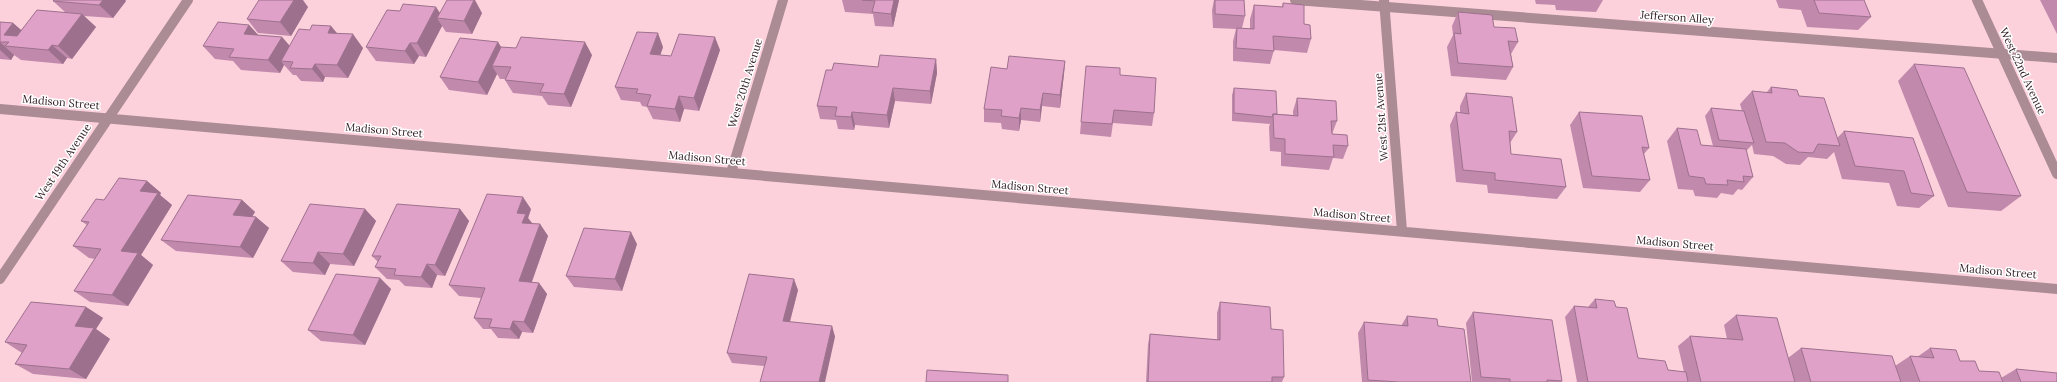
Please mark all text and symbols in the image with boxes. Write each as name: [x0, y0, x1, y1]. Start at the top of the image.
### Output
street label: Jefferson Alley: [1639, 7, 1714, 27]
street label: West 22nd Avenue: [1997, 25, 2049, 117]
street label: West 20th Avenue: [725, 37, 765, 129]
street label: West 21st Avenue: [1371, 72, 1391, 161]
street label: Madison Street: [22, 92, 101, 112]
street label: Madison Street: [345, 120, 424, 140]
street label: West 19th Avenue: [32, 121, 94, 203]
street label: Madison Street: [668, 148, 747, 168]
street label: Madison Street: [991, 177, 1070, 197]
street label: Madison Street: [1313, 205, 1392, 225]
street label: Madison Street: [1636, 233, 1715, 253]
street label: Madison Street: [1959, 261, 2038, 281]

